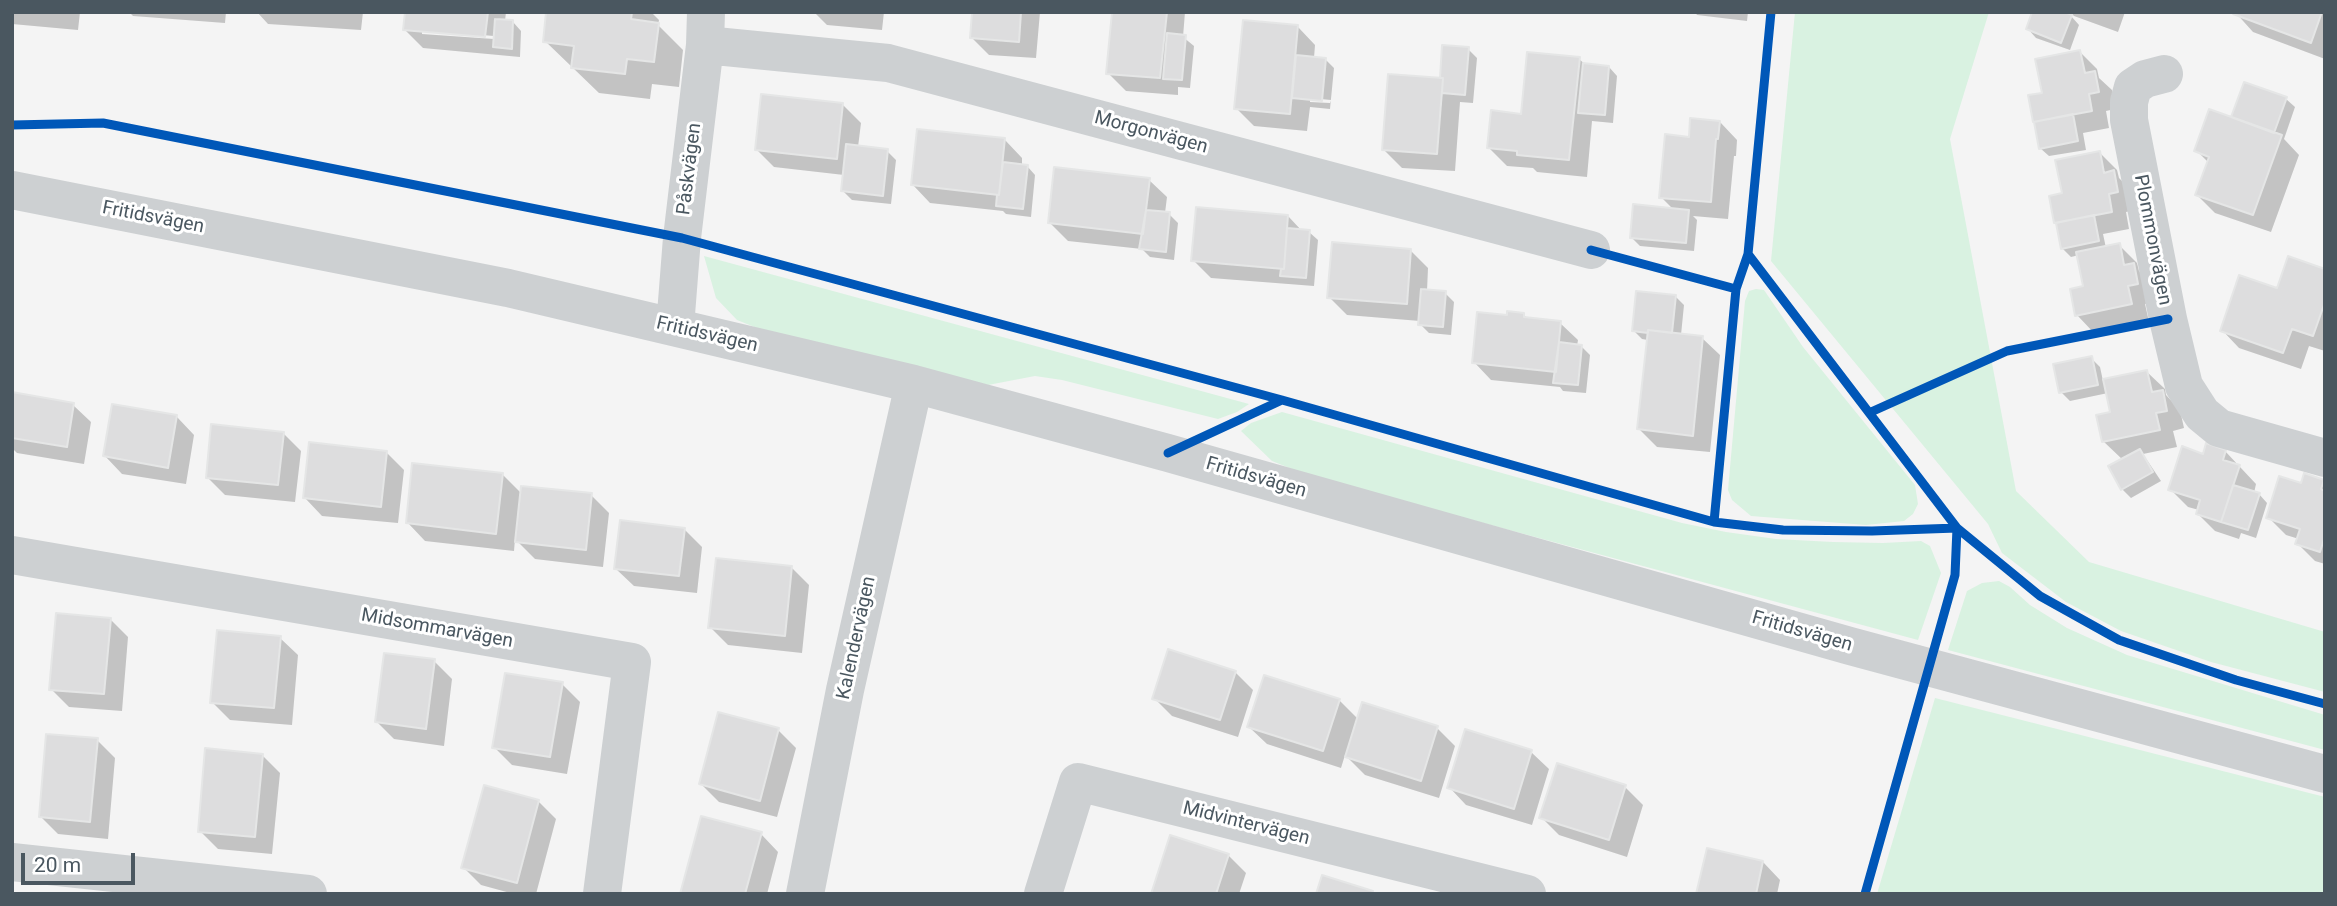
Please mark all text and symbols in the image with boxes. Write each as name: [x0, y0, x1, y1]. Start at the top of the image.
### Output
street label: Morgonvägen: [1092, 107, 1210, 159]
street label: Påskvägen: [673, 122, 707, 216]
street label: Plommonvägen: [2128, 173, 2176, 307]
street label: Fritidsvägen: [100, 197, 206, 239]
street label: Fritidsvägen: [654, 312, 760, 358]
street label: Fritidsvägen: [1203, 453, 1309, 503]
street label: Kalendervägen: [833, 574, 881, 702]
street label: Midsommarvägen: [359, 604, 515, 654]
street label: Fritidsvägen: [1749, 607, 1855, 657]
street label: Midvintervägen: [1180, 797, 1312, 851]
scale bar: [24, 839, 138, 883]
text: 20 m: [34, 853, 81, 877]

